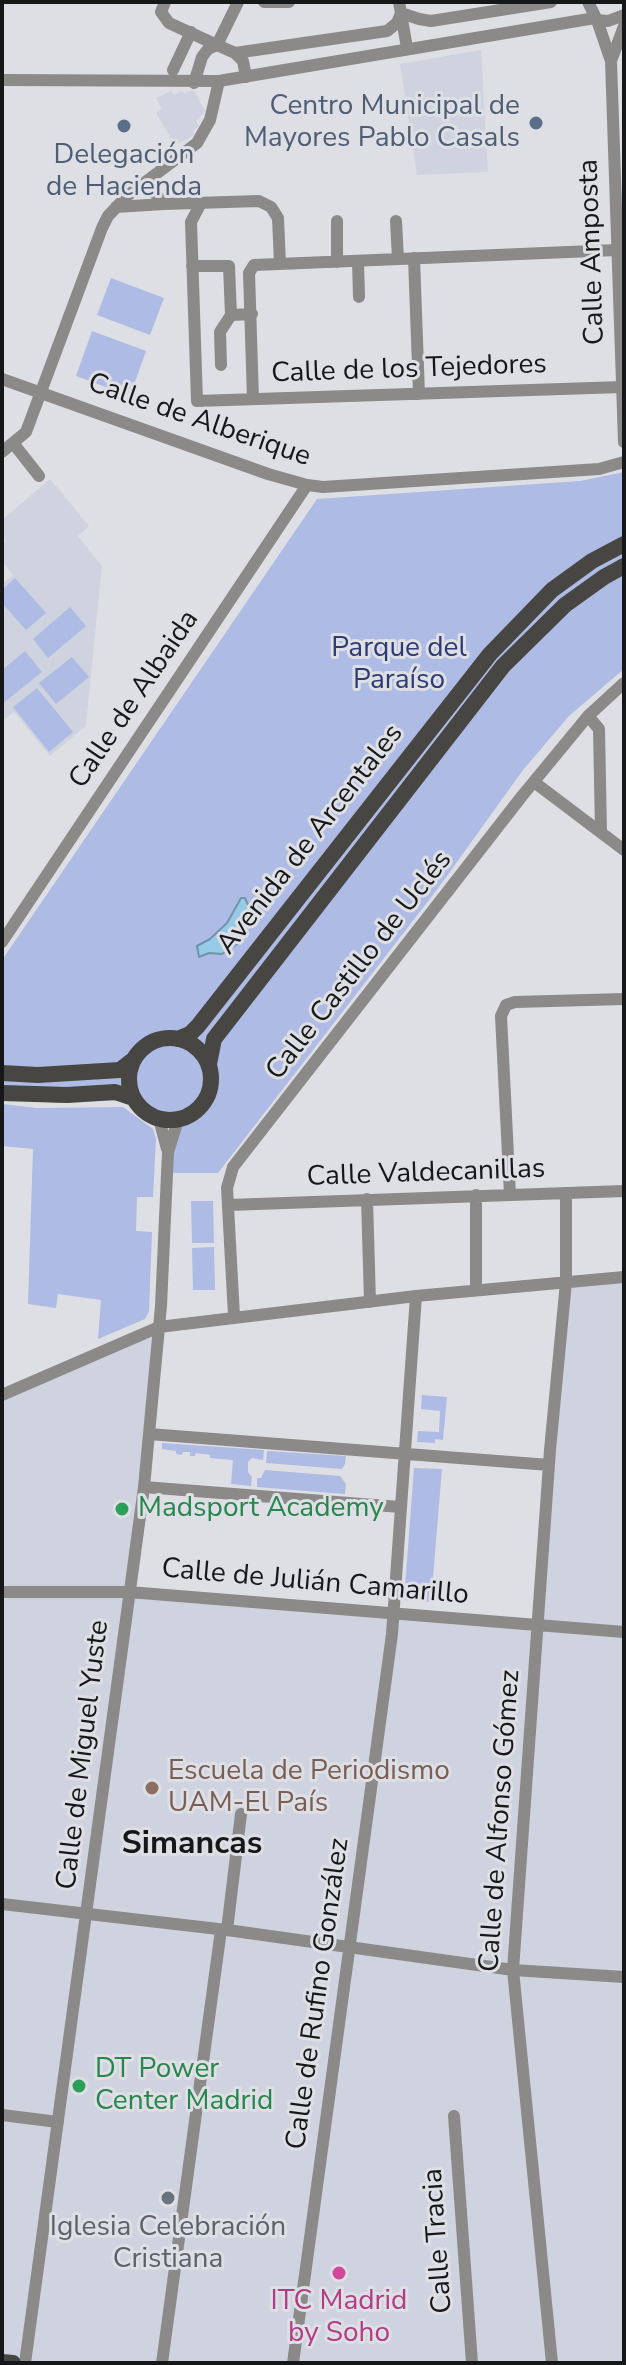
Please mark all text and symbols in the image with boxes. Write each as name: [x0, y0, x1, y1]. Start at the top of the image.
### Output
place label: Centro Municipal de Mayores Pablo Casals: [244, 90, 520, 156]
marker: Centro Municipal de Mayores Pablo Casals: [527, 114, 545, 132]
marker: Delegación de Hacienda: [115, 117, 133, 135]
place label: Delegación de Hacienda: [46, 139, 202, 205]
street label: Calle Amposta: [573, 158, 613, 346]
street label: Calle de los Tejedores: [271, 348, 547, 392]
street label: Calle de Alberique: [83, 367, 315, 475]
street label: Calle de Albaida: [63, 605, 207, 795]
park label: Parque del Paraíso: [331, 632, 467, 698]
street label: Avenida de Arcentales: [211, 718, 411, 962]
street label: Calle Castillo de Uclés: [260, 845, 460, 1087]
street label: Calle Valdecanillas: [306, 1153, 546, 1195]
place label: Madsport Academy: [138, 1492, 384, 1526]
marker: Madsport Academy: [113, 1500, 131, 1518]
street label: Calle de Julián Camarillo: [160, 1553, 470, 1613]
street label: Calle de Miguel Yuste: [51, 1618, 117, 1892]
street label: Calle de Alfonso Gómez: [474, 1669, 528, 1973]
place label: Escuela de Periodismo UAM-El País: [168, 1755, 450, 1821]
marker: Escuela de Periodismo UAM-El País: [143, 1779, 161, 1797]
district label: Simancas: [122, 1826, 262, 1864]
street label: Calle de Rufino González: [280, 1836, 358, 2152]
place label: DT Power Center Madrid: [95, 2053, 273, 2119]
marker: DT Power Center Madrid: [70, 2077, 88, 2095]
street label: Calle Tracia: [417, 2167, 461, 2315]
marker: Iglesia Celebración Cristiana: [159, 2189, 177, 2207]
place label: Iglesia Celebración Cristiana: [50, 2211, 286, 2277]
marker: ITC Madrid by Soho: [330, 2264, 348, 2282]
place label: ITC Madrid by Soho: [271, 2285, 407, 2351]

